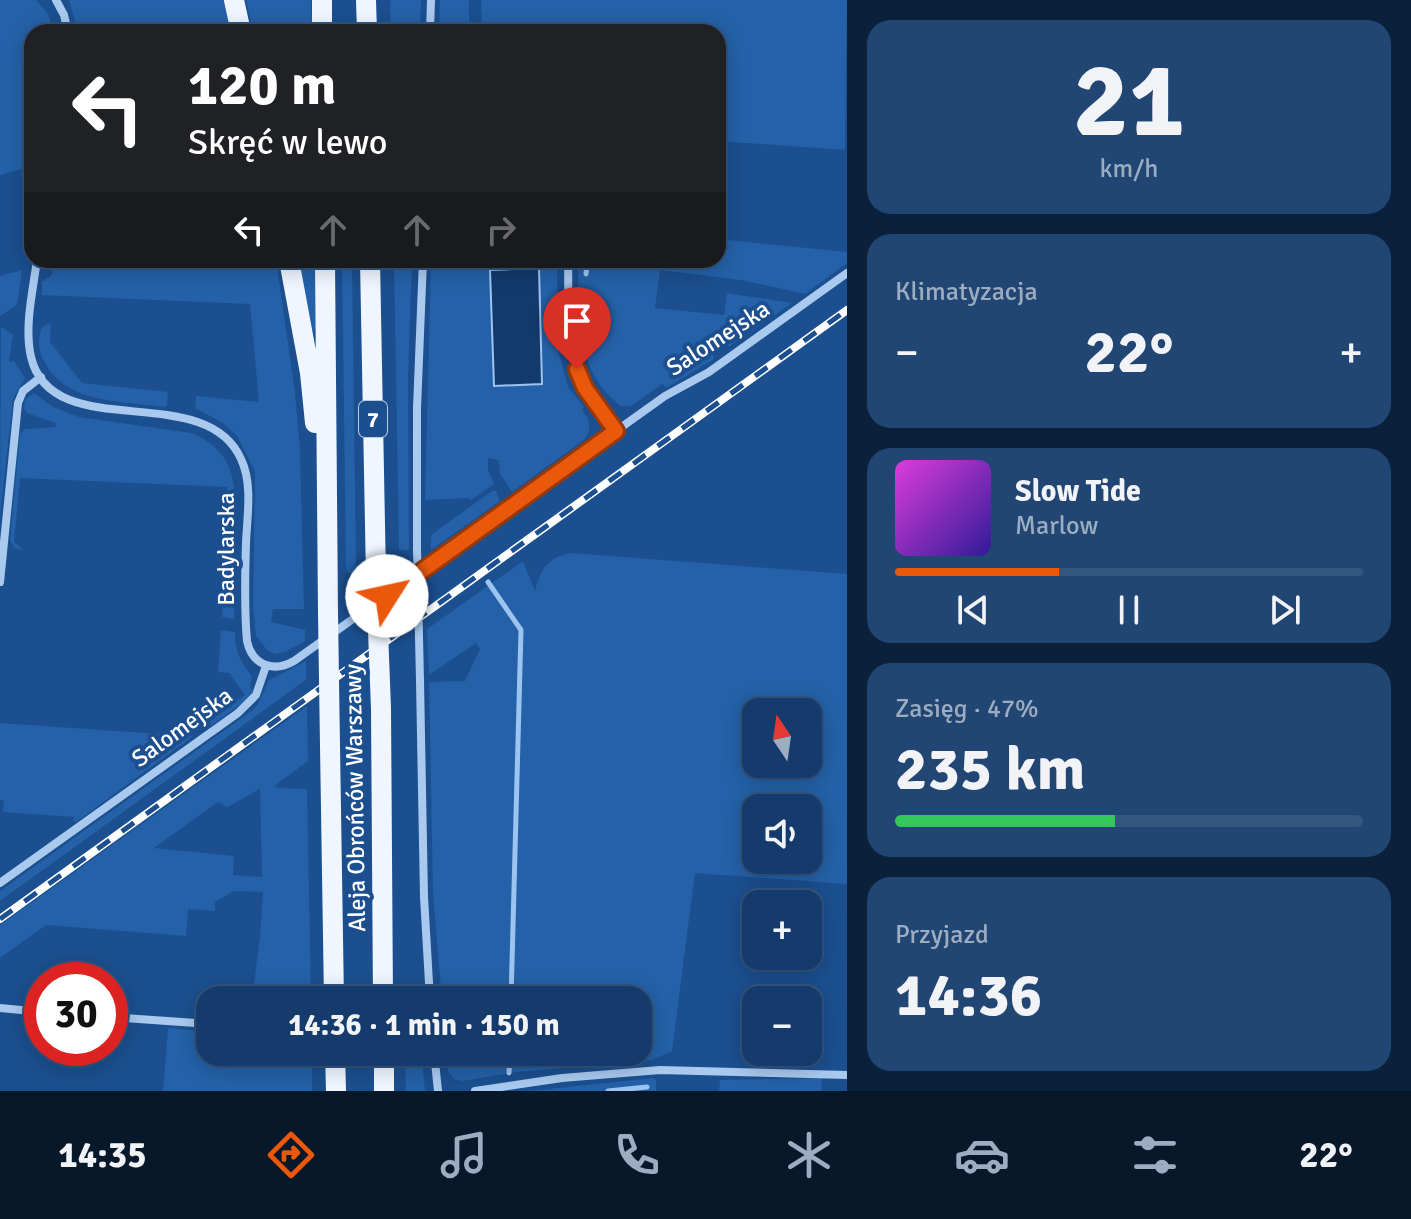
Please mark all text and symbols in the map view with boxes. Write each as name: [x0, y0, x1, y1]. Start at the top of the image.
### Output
text: 21: [1073, 37, 1185, 165]
text: 120 m: [188, 51, 336, 120]
icon: left: [56, 56, 160, 160]
text: Skręć w lewo: [188, 120, 388, 165]
text: km/h: [1100, 153, 1158, 185]
icon: left: [227, 208, 271, 252]
icon: ahead: [311, 208, 355, 252]
icon: ahead: [395, 208, 439, 252]
icon: right: [479, 208, 523, 252]
text: Klimatyzacja: [895, 276, 1038, 308]
pin: [543, 287, 611, 369]
street label: Salomejska: [661, 293, 775, 383]
icon: arrive: [555, 299, 599, 343]
text: 22°: [1085, 316, 1173, 390]
text: −: [895, 326, 919, 380]
text: +: [1339, 326, 1363, 380]
road number: 7: [359, 401, 387, 437]
text: Slow Tide: [1015, 473, 1141, 510]
street label: Badylarska: [211, 492, 241, 606]
text: Marlow: [1015, 510, 1098, 542]
position arrow: [345, 554, 429, 638]
icon: previous: [951, 588, 995, 632]
icon: pause: [1107, 588, 1151, 632]
icon: next: [1263, 588, 1307, 632]
street label: Aleja Obrońców Warszawy: [338, 664, 372, 932]
street label: Salomejska: [126, 680, 238, 774]
text: Zasięg · 47%: [895, 693, 1039, 725]
north arrow: [742, 698, 822, 778]
map controls: [742, 698, 822, 1066]
text: 235 km: [895, 733, 1085, 807]
button: sound: [742, 794, 822, 874]
button: +: [742, 890, 822, 970]
text: Przyjazd: [895, 919, 989, 951]
text: 14:36: [895, 959, 1042, 1033]
speed limit sign: 30: [24, 962, 128, 1066]
button: −: [742, 986, 822, 1066]
text: 14:36 · 1 min · 150 m: [288, 1007, 560, 1044]
icon: directions: [263, 1127, 319, 1183]
icon: music: [436, 1127, 492, 1183]
icon: phone: [609, 1127, 665, 1183]
icon: climate: [781, 1127, 837, 1183]
icon: car: [954, 1127, 1010, 1183]
icon: filters: [1127, 1127, 1183, 1183]
text: 14:35: [58, 1133, 147, 1178]
text: 22°: [1299, 1133, 1353, 1178]

